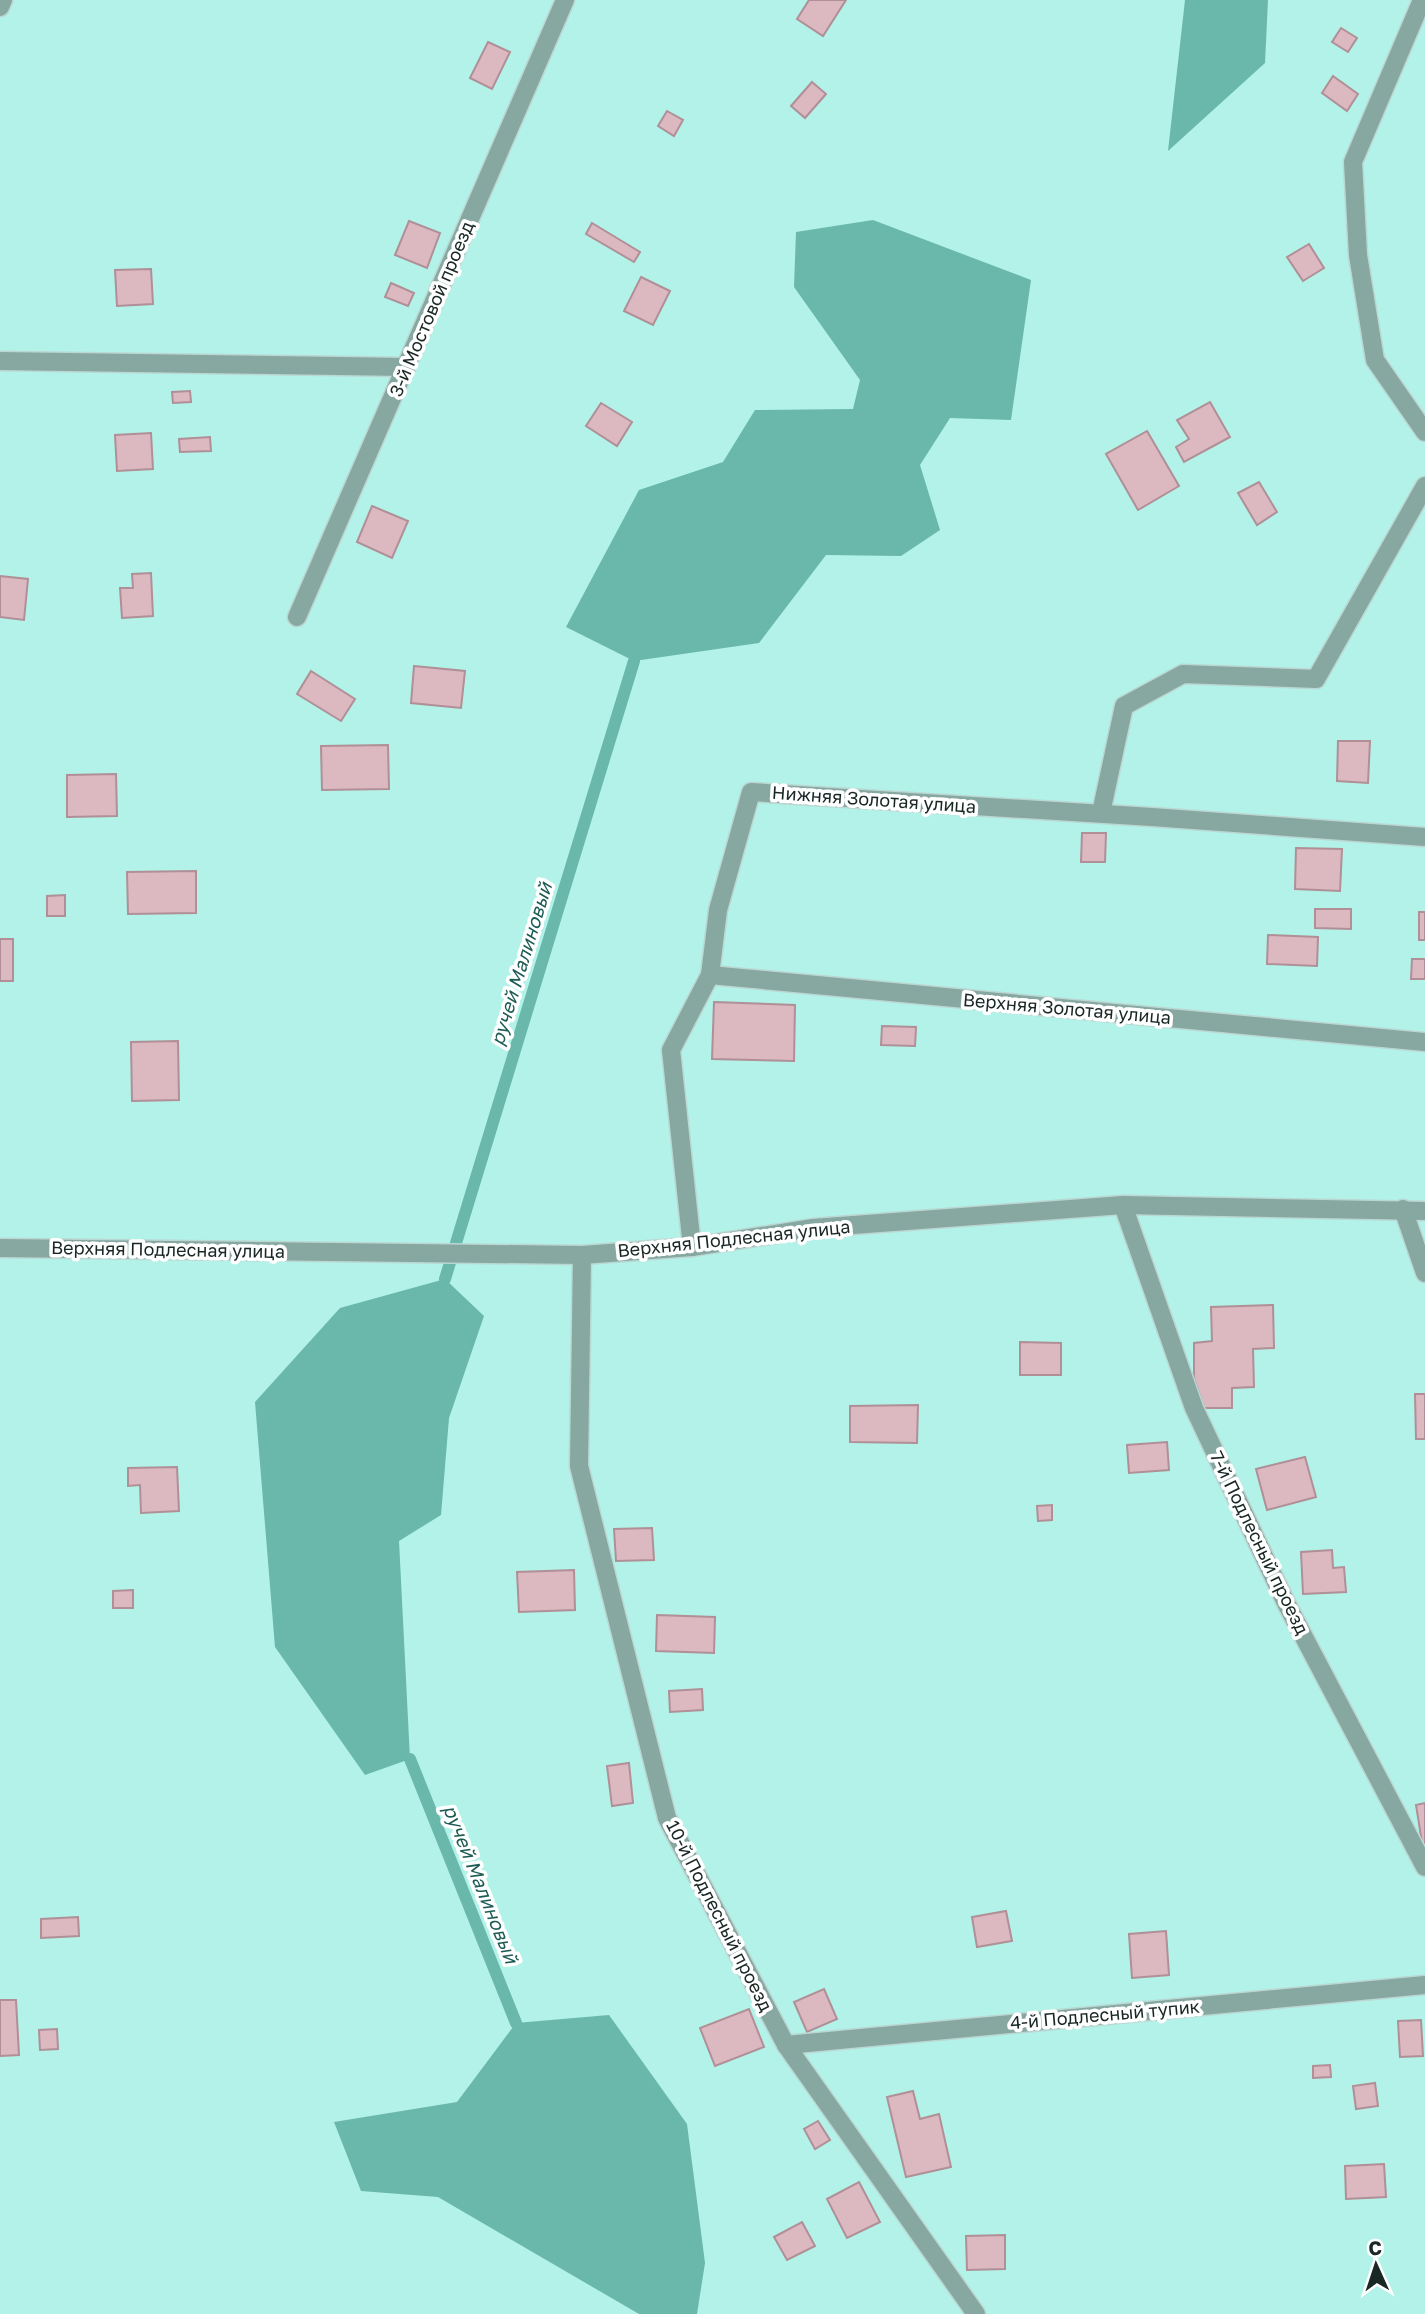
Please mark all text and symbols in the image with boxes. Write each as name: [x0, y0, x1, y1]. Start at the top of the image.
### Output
street label: 3-й Мостовой проезд: [384, 218, 478, 400]
street label: Нижняя Золотая улица: [771, 781, 977, 817]
water label: ручей Малиновый: [485, 878, 557, 1048]
street label: Верхняя Золотая улица: [962, 988, 1172, 1028]
street label: Верхняя Подлесная улица: [616, 1215, 851, 1261]
street label: Верхняя Подлесная улица: [51, 1236, 285, 1262]
street label: 7-й Подлесный проезд: [1206, 1447, 1314, 1638]
water label: ручей Малиновый: [439, 1801, 524, 1968]
street label: 10-й Подлесный проезд: [662, 1816, 778, 2015]
street label: 4-й Подлесный тупик: [1009, 1995, 1201, 2033]
north arrow: [1341, 2230, 1411, 2300]
text: С: [1368, 2236, 1382, 2259]

